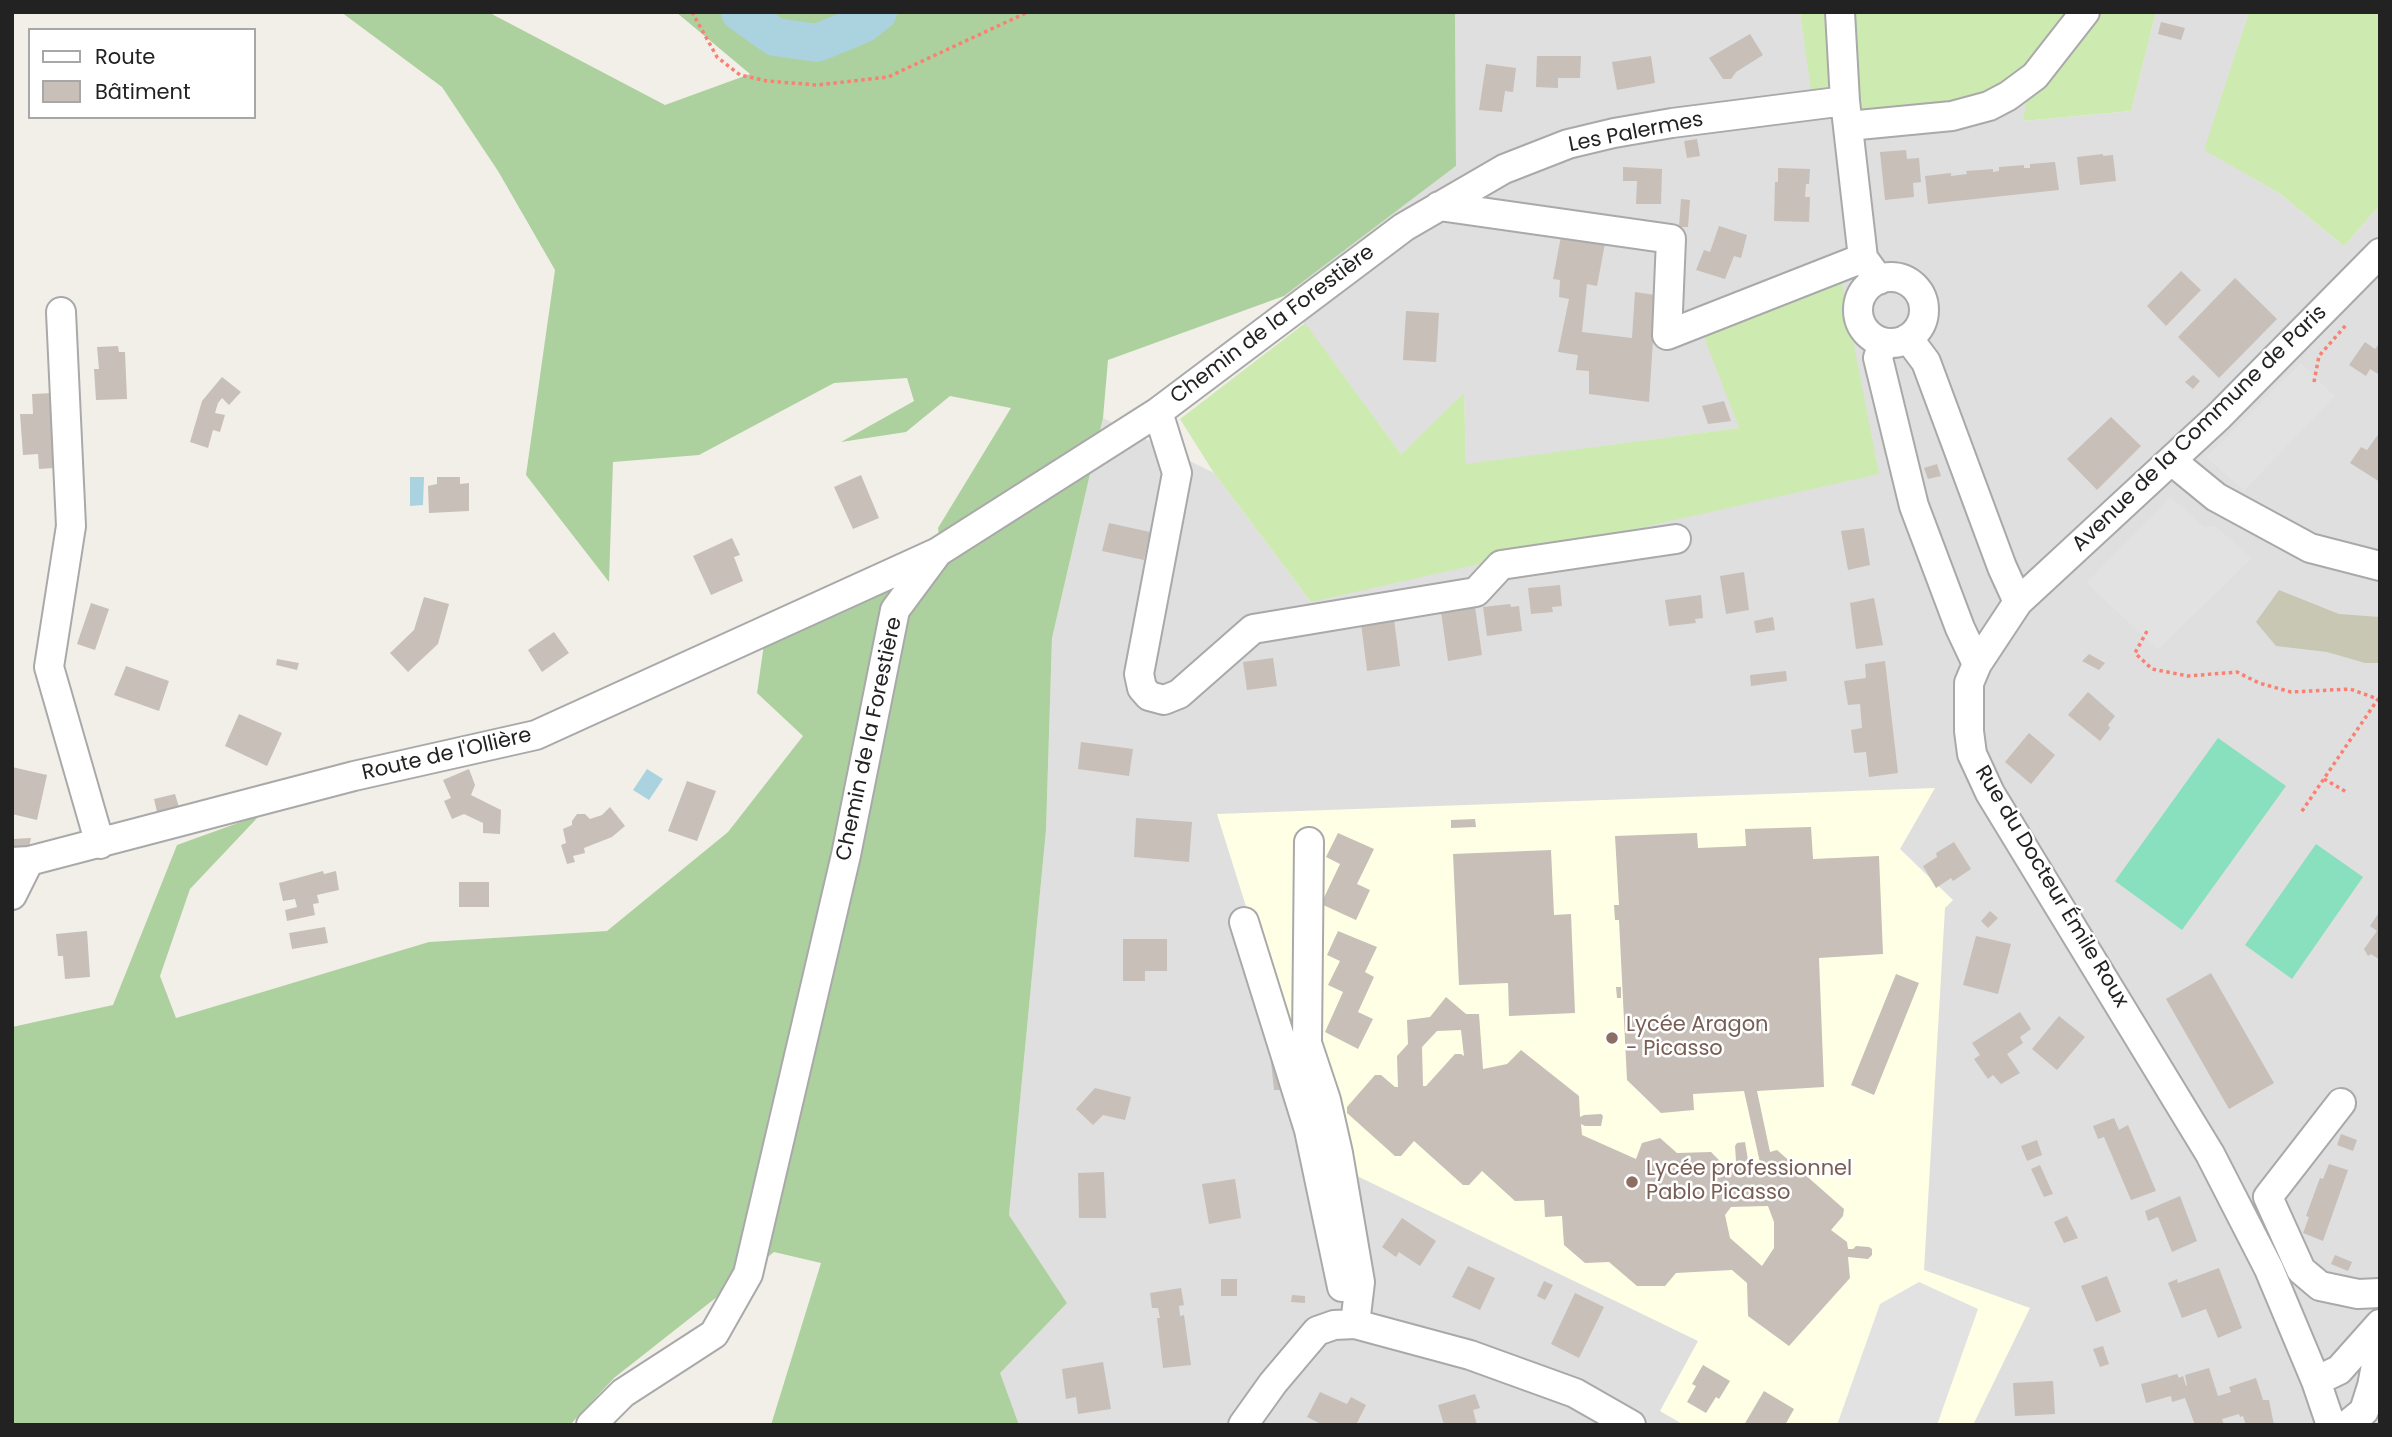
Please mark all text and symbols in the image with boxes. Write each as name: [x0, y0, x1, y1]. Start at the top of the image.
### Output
legend: [28, 28, 256, 119]
text: Route: [95, 42, 155, 71]
text: Bâtiment: [95, 77, 191, 106]
street label: Les Palermes: [1567, 108, 1705, 158]
street label: Chemin de la Forestière: [1166, 240, 1380, 410]
street label: Avenue de la Commune de Paris: [2068, 301, 2332, 557]
street label: Chemin de la Forestière: [832, 615, 908, 863]
street label: Route de l'Ollière: [360, 723, 534, 787]
street label: Rue du Docteur Émile Roux: [1969, 761, 2133, 1013]
place label: Lycée Aragon - Picasso: [1626, 1013, 1769, 1063]
marker: Lycée Aragon - Picasso: [1604, 1030, 1620, 1046]
place label: Lycée professionnel Pablo Picasso: [1646, 1157, 1852, 1207]
marker: Lycée professionnel Pablo Picasso: [1624, 1174, 1640, 1190]

